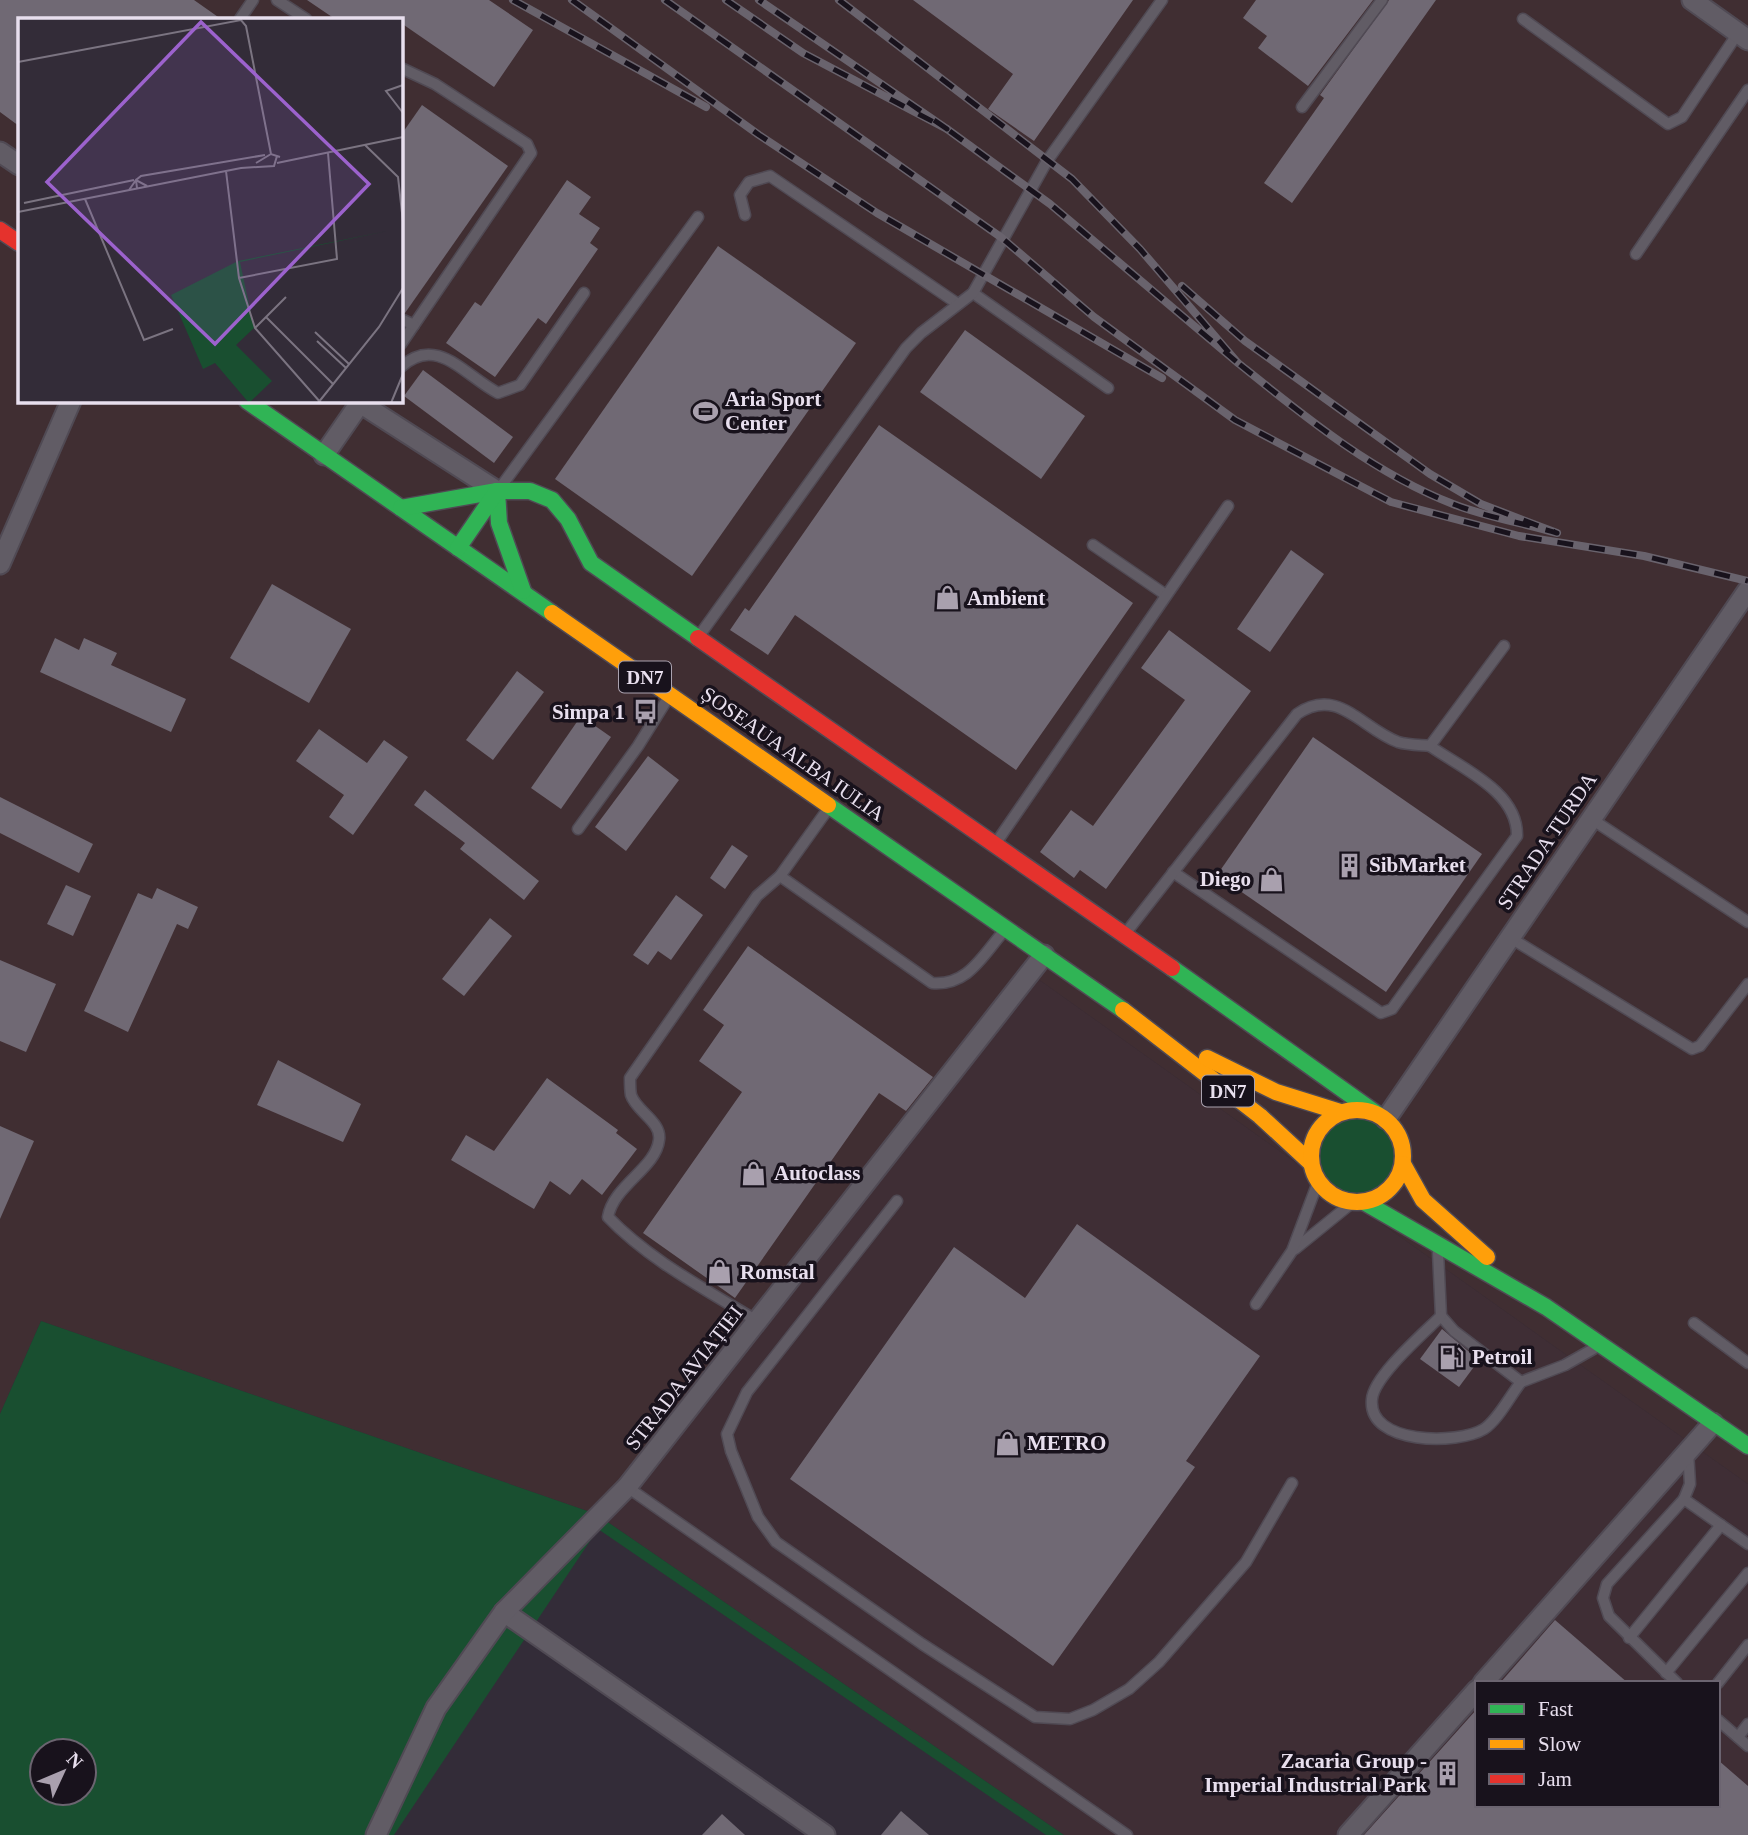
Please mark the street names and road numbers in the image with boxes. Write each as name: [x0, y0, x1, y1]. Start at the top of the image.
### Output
road number: DN7: [619, 662, 671, 692]
street label: ȘOSEAUA ALBA IULIA: [697, 682, 890, 827]
street label: STRADA TURDA: [1492, 767, 1602, 914]
road number: DN7: [1202, 1076, 1254, 1106]
street label: STRADA AVIAȚIEI: [620, 1301, 748, 1455]

